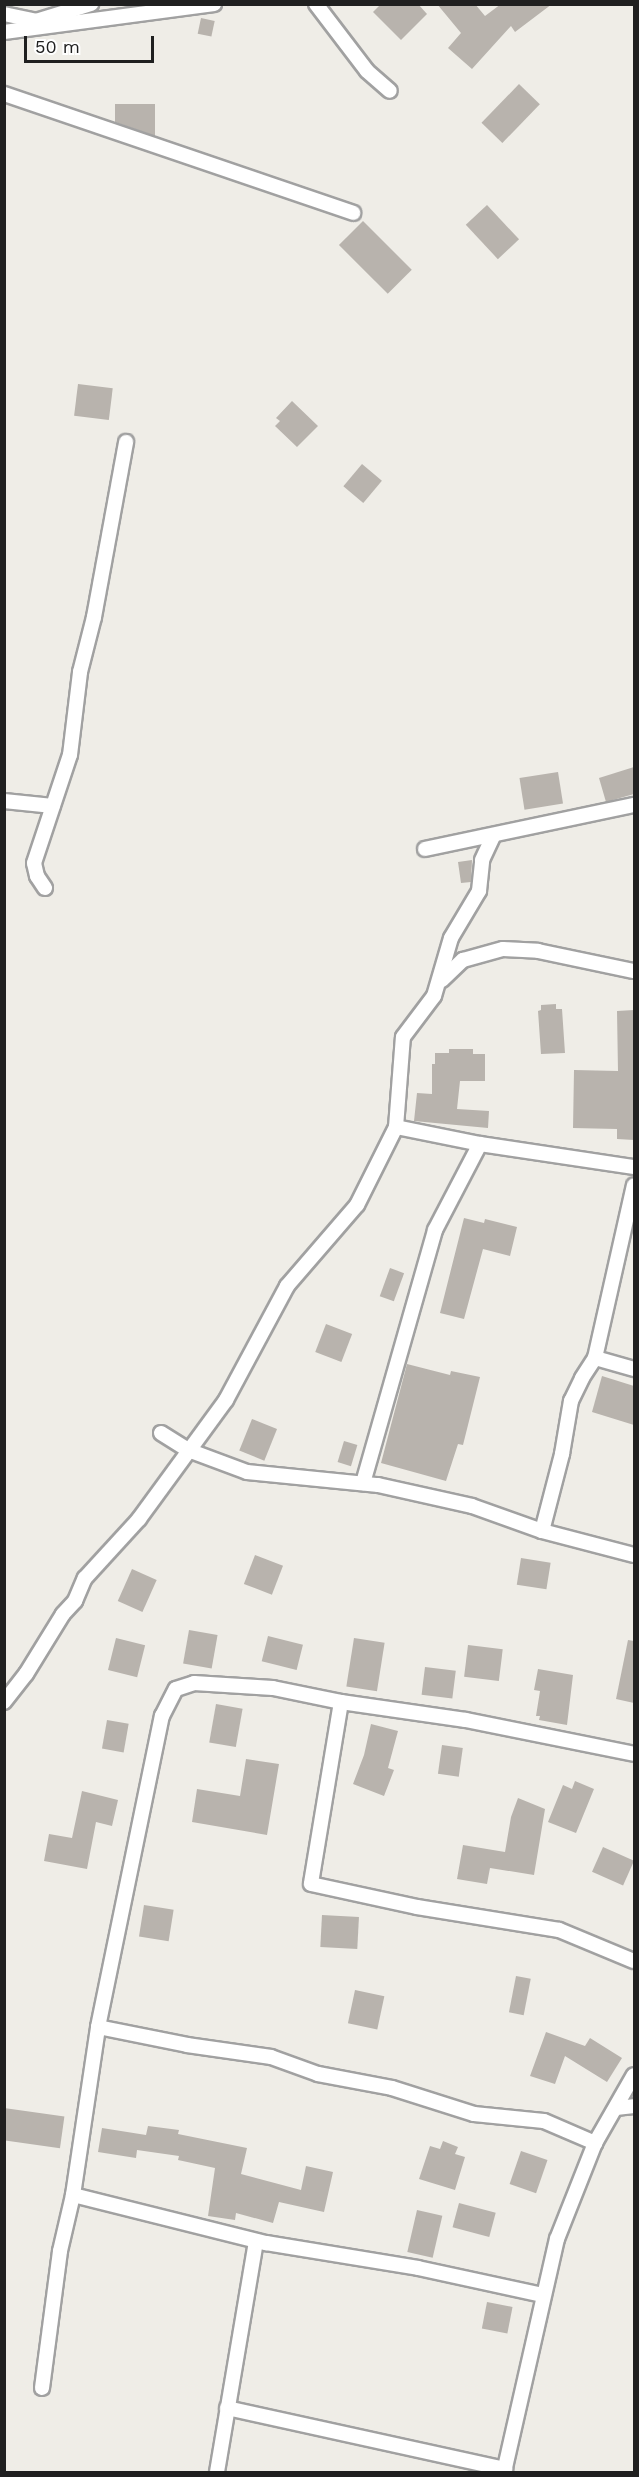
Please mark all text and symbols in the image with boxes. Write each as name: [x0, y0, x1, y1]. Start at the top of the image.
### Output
scale bar: [27, 24, 158, 62]
text: 50 m: [35, 36, 80, 57]

